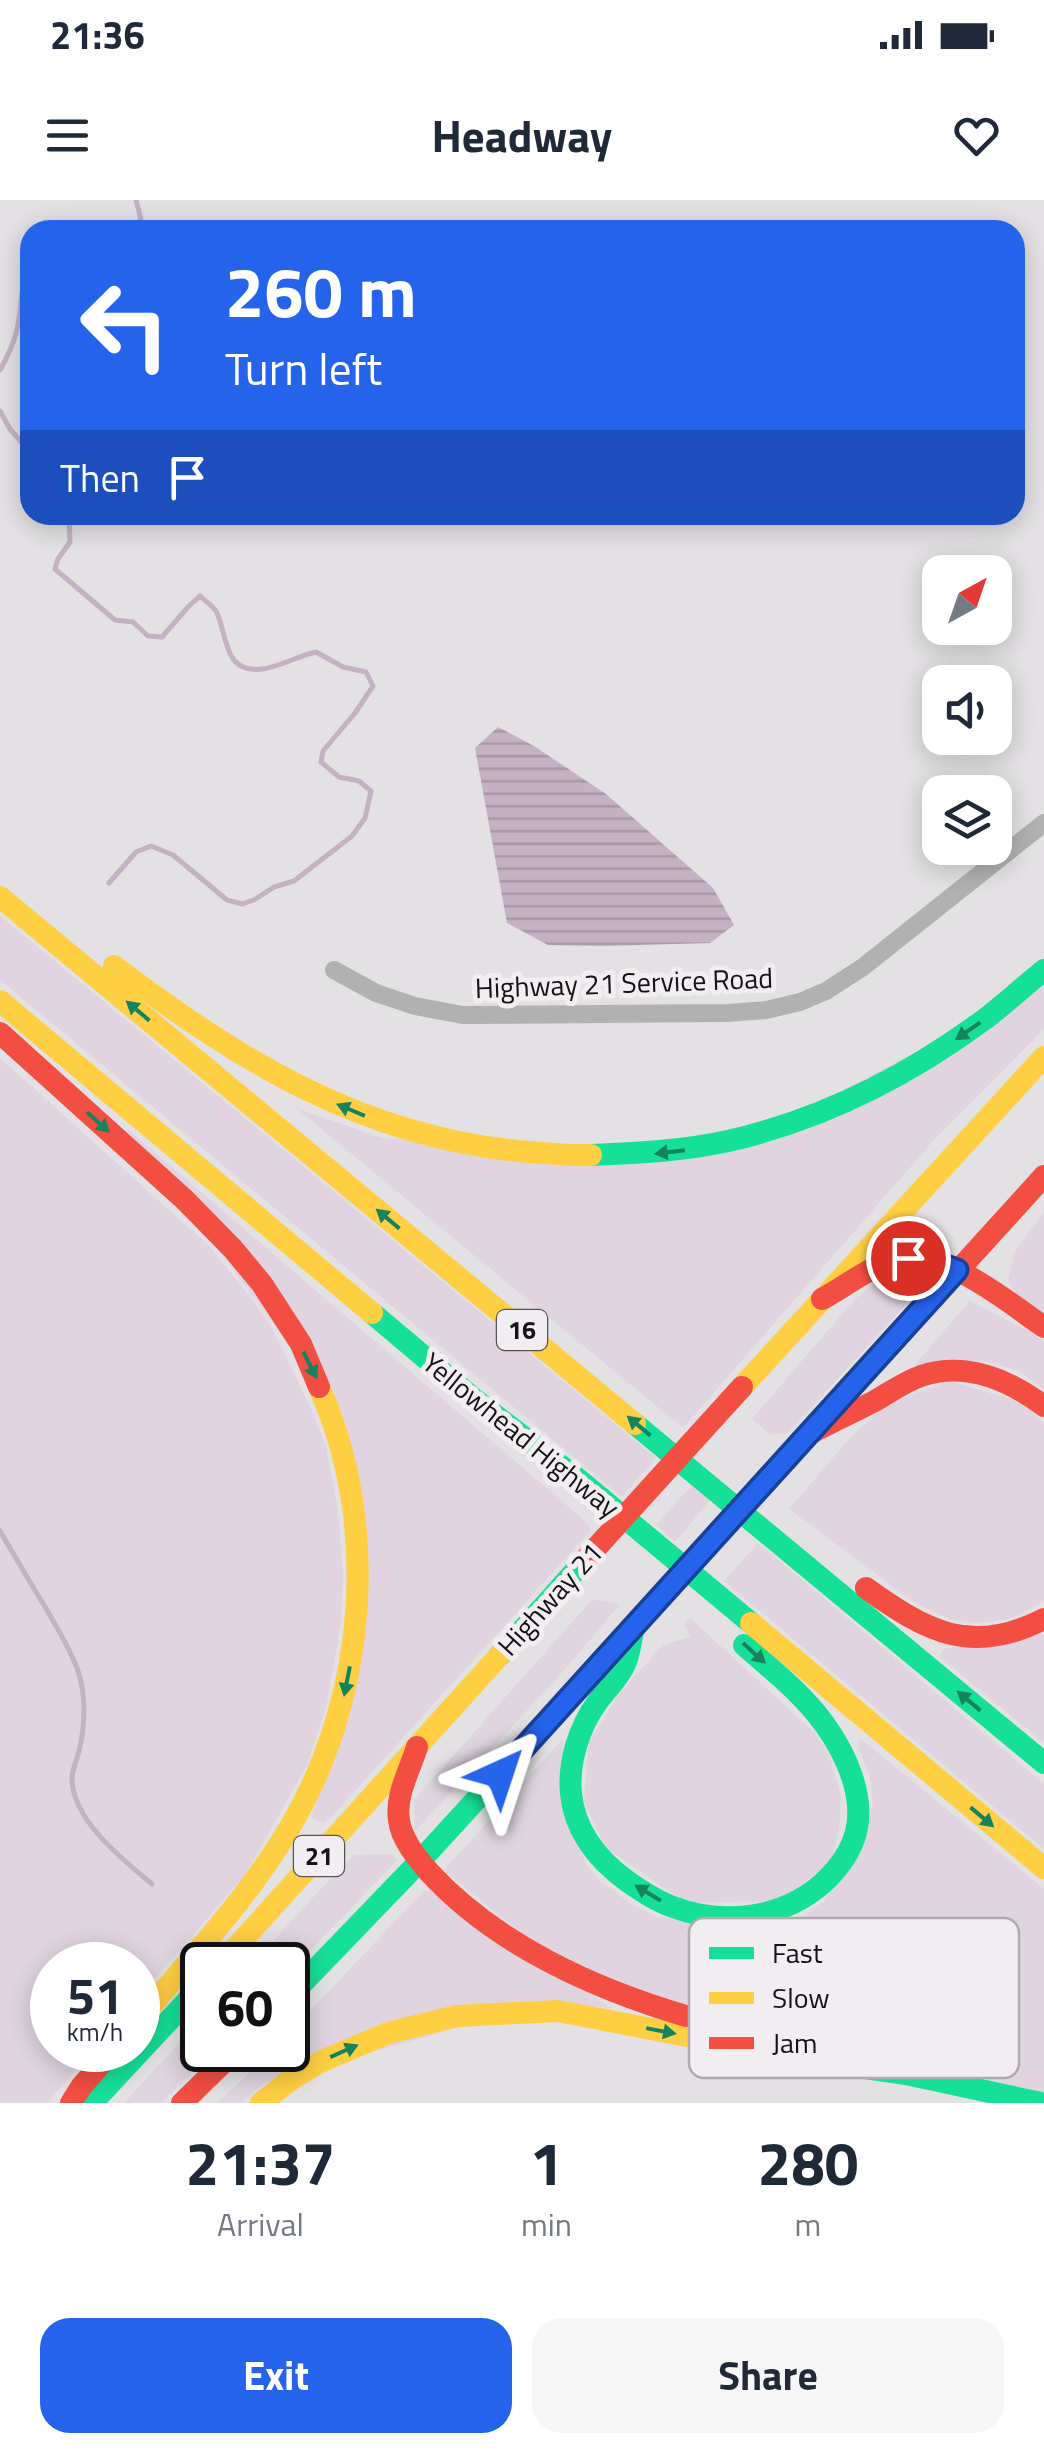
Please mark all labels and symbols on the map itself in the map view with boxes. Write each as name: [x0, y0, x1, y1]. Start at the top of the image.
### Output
north arrow: [922, 555, 1012, 645]
street label: Highway 21 Service Road: [474, 956, 774, 1009]
one-way arrow: [125, 1001, 150, 1022]
one-way arrow: [955, 1021, 982, 1040]
one-way arrow: [336, 1102, 366, 1118]
one-way arrow: [86, 1110, 110, 1133]
one-way arrow: [654, 1144, 686, 1160]
one-way arrow: [376, 1208, 401, 1230]
pin: [866, 1216, 951, 1301]
road number: 16: [497, 1310, 547, 1350]
street label: Yellowhead Highway: [413, 1341, 629, 1528]
one-way arrow: [301, 1351, 318, 1380]
one-way arrow: [626, 1416, 651, 1437]
street label: Highway 21: [487, 1532, 613, 1665]
one-way arrow: [741, 1642, 765, 1665]
one-way arrow: [339, 1666, 355, 1697]
one-way arrow: [957, 1691, 982, 1712]
position arrow: [448, 1722, 552, 1826]
one-way arrow: [970, 1805, 995, 1827]
road number: 21: [294, 1836, 344, 1876]
one-way arrow: [634, 1885, 662, 1902]
legend: [689, 1918, 1019, 2078]
text: Fast: [772, 1931, 823, 1974]
speed limit sign: 60: [180, 1942, 310, 2072]
text: Slow: [772, 1976, 830, 2019]
text: Jam: [772, 2021, 818, 2064]
one-way arrow: [646, 2024, 677, 2040]
one-way arrow: [330, 2043, 359, 2060]

